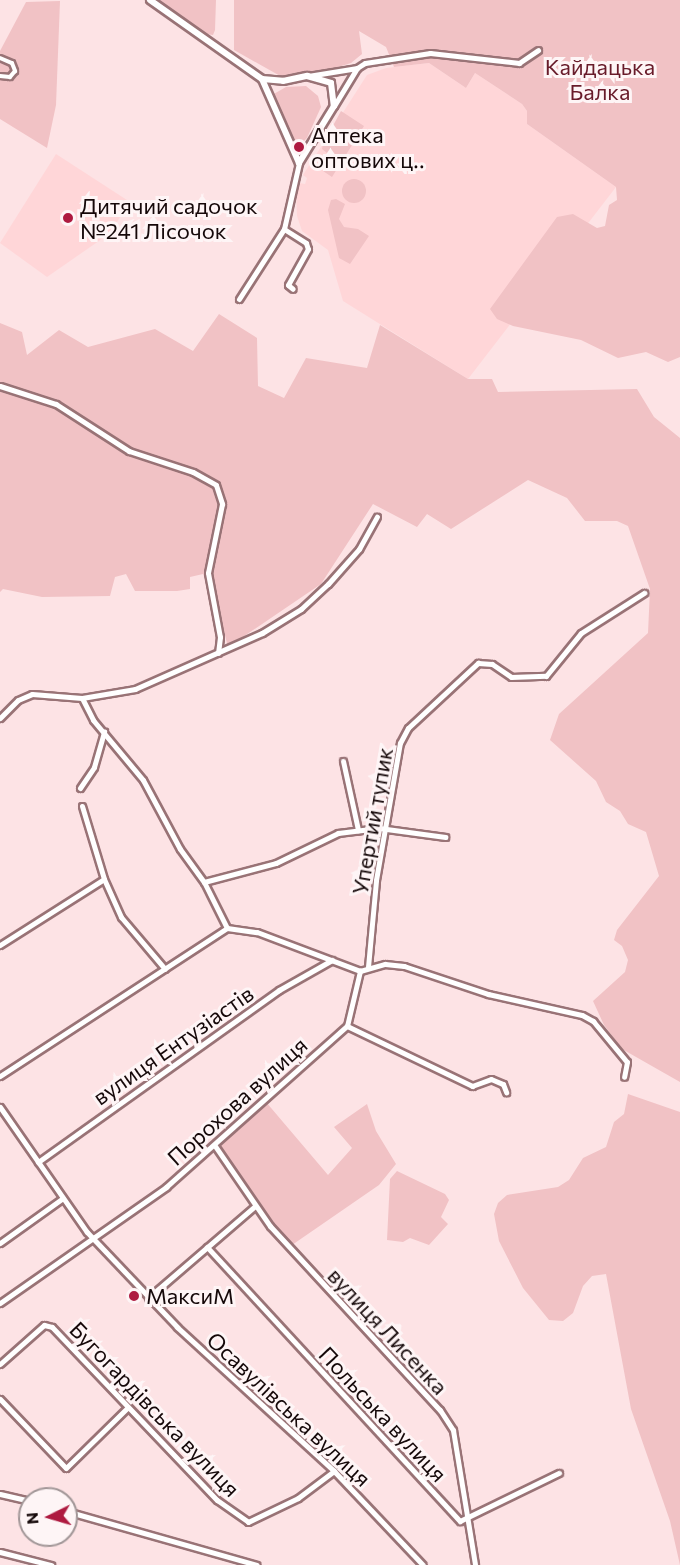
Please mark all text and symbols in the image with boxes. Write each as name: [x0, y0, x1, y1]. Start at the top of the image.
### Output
park label: Кайдацька Балка: [545, 53, 655, 104]
place label: Аптека оптових ц‥: [311, 121, 425, 172]
marker: Аптека оптових ц‥: [292, 140, 306, 154]
place label: Дитячий садочок №241 Лісочок: [80, 192, 258, 243]
marker: Дитячий садочок №241 Лісочок: [61, 211, 75, 225]
street label: Упертий тупик: [346, 745, 398, 897]
street label: вулиця Ентузіастів: [88, 980, 258, 1110]
street label: Порохова вулиця: [162, 1031, 312, 1171]
street label: вулиця Лисенка: [323, 1262, 453, 1400]
place label: МаксиМ: [146, 1283, 234, 1309]
marker: МаксиМ: [127, 1289, 141, 1303]
street label: Бугогардівська вулиця: [65, 1316, 245, 1502]
street label: Осавулівська вулиця: [202, 1326, 376, 1492]
street label: Польська вулиця: [314, 1341, 452, 1487]
north arrow: [18, 1487, 78, 1547]
text: N: [22, 1512, 42, 1525]

